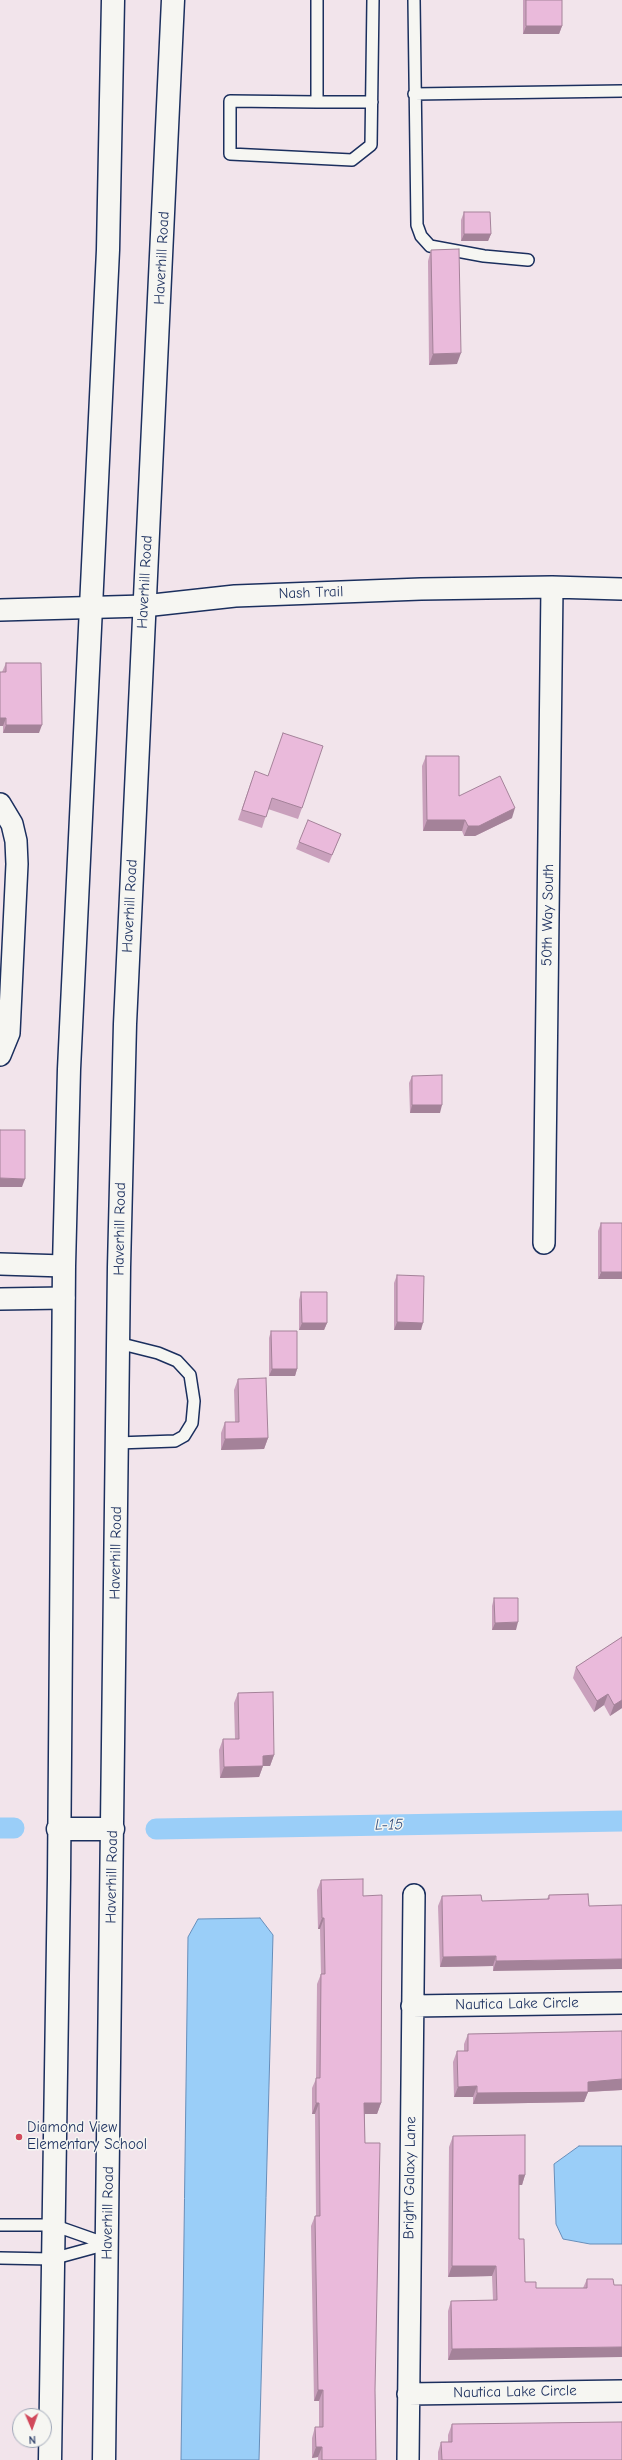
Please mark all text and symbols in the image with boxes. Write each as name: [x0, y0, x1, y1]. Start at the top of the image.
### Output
street label: Haverhill Road: [151, 211, 173, 305]
street label: Haverhill Road: [134, 535, 156, 629]
street label: Nash Trail: [278, 583, 344, 603]
street label: Haverhill Road: [119, 859, 141, 953]
street label: 50th Way South: [538, 864, 558, 966]
street label: Haverhill Road: [110, 1182, 130, 1276]
street label: Haverhill Road: [106, 1506, 126, 1600]
water label: L-15: [375, 1815, 403, 1835]
street label: Haverhill Road: [102, 1830, 122, 1924]
street label: Nautica Lake Circle: [455, 1994, 579, 2014]
street label: Bright Galaxy Lane: [400, 2116, 420, 2240]
place label: Diamond View Elementary School: [27, 2119, 147, 2154]
marker: Diamond View Elementary School: [14, 2132, 24, 2142]
street label: Haverhill Road: [98, 2166, 118, 2260]
street label: Nautica Lake Circle: [453, 2382, 577, 2402]
north arrow: [12, 2408, 52, 2448]
text: N: [29, 2433, 36, 2446]

